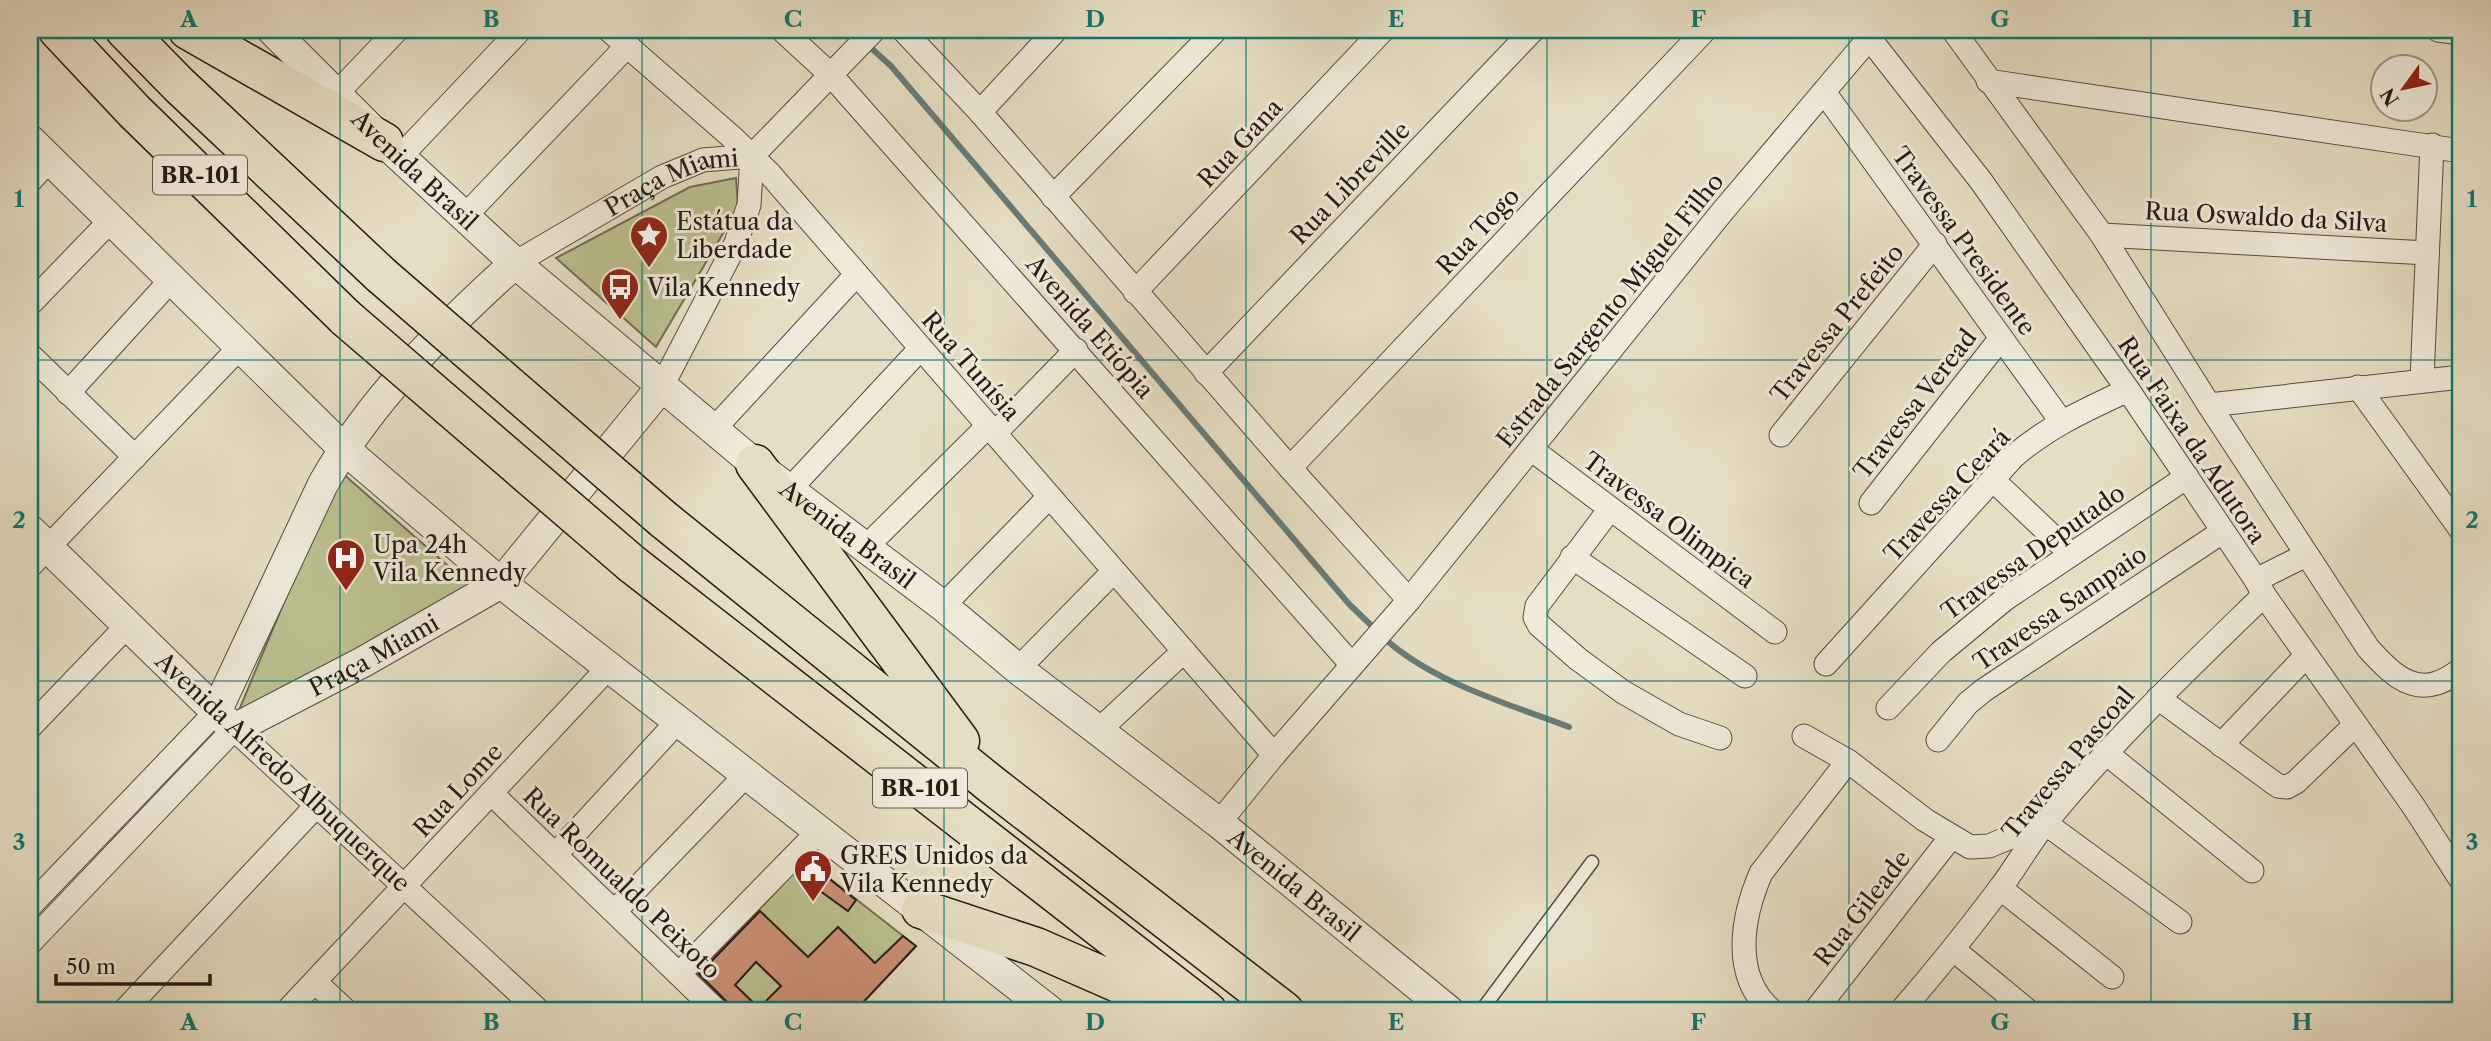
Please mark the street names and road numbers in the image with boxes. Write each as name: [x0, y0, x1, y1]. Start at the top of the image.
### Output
street label: Rua Gana: [1192, 92, 1289, 193]
street label: Avenida Brasil: [345, 103, 484, 236]
street label: Rua Libreville: [1284, 116, 1416, 250]
street label: Travessa Presidente: [1886, 141, 2042, 341]
street label: Praça Miami: [599, 143, 739, 222]
road number: BR-101: [153, 156, 247, 194]
street label: Estrada Sargento Miguel Filho: [1490, 167, 1730, 453]
street label: Rua Togo: [1431, 182, 1525, 280]
street label: Rua Oswaldo da Silva: [2144, 196, 2388, 238]
street label: Travessa Prefeito: [1764, 238, 1910, 408]
street label: Avenida Etiópia: [1019, 249, 1160, 405]
street label: Rua Tunísia: [916, 305, 1026, 427]
street label: Travessa Veread: [1847, 323, 1983, 485]
street label: Rua Faixa da Adutora: [2112, 331, 2272, 549]
street label: Travessa Ceará: [1878, 422, 2016, 568]
street label: Travessa Olimpica: [1577, 446, 1761, 594]
street label: Avenida Brasil: [774, 473, 921, 594]
street label: Travessa Deputado: [1936, 478, 2130, 626]
street label: Travessa Sampaio: [1968, 539, 2152, 677]
street label: Praça Miami: [304, 607, 444, 702]
street label: Avenida Alfredo Albuquerque: [149, 646, 416, 898]
street label: Travessa Pascoal: [1996, 681, 2140, 845]
street label: Rua Lome: [407, 737, 509, 843]
road number: BR-101: [873, 768, 967, 808]
street label: Rua Romualdo Peixoto: [517, 781, 727, 985]
street label: Avenida Brasil: [1222, 822, 1366, 947]
street label: Rua Gileade: [1808, 844, 1916, 972]

